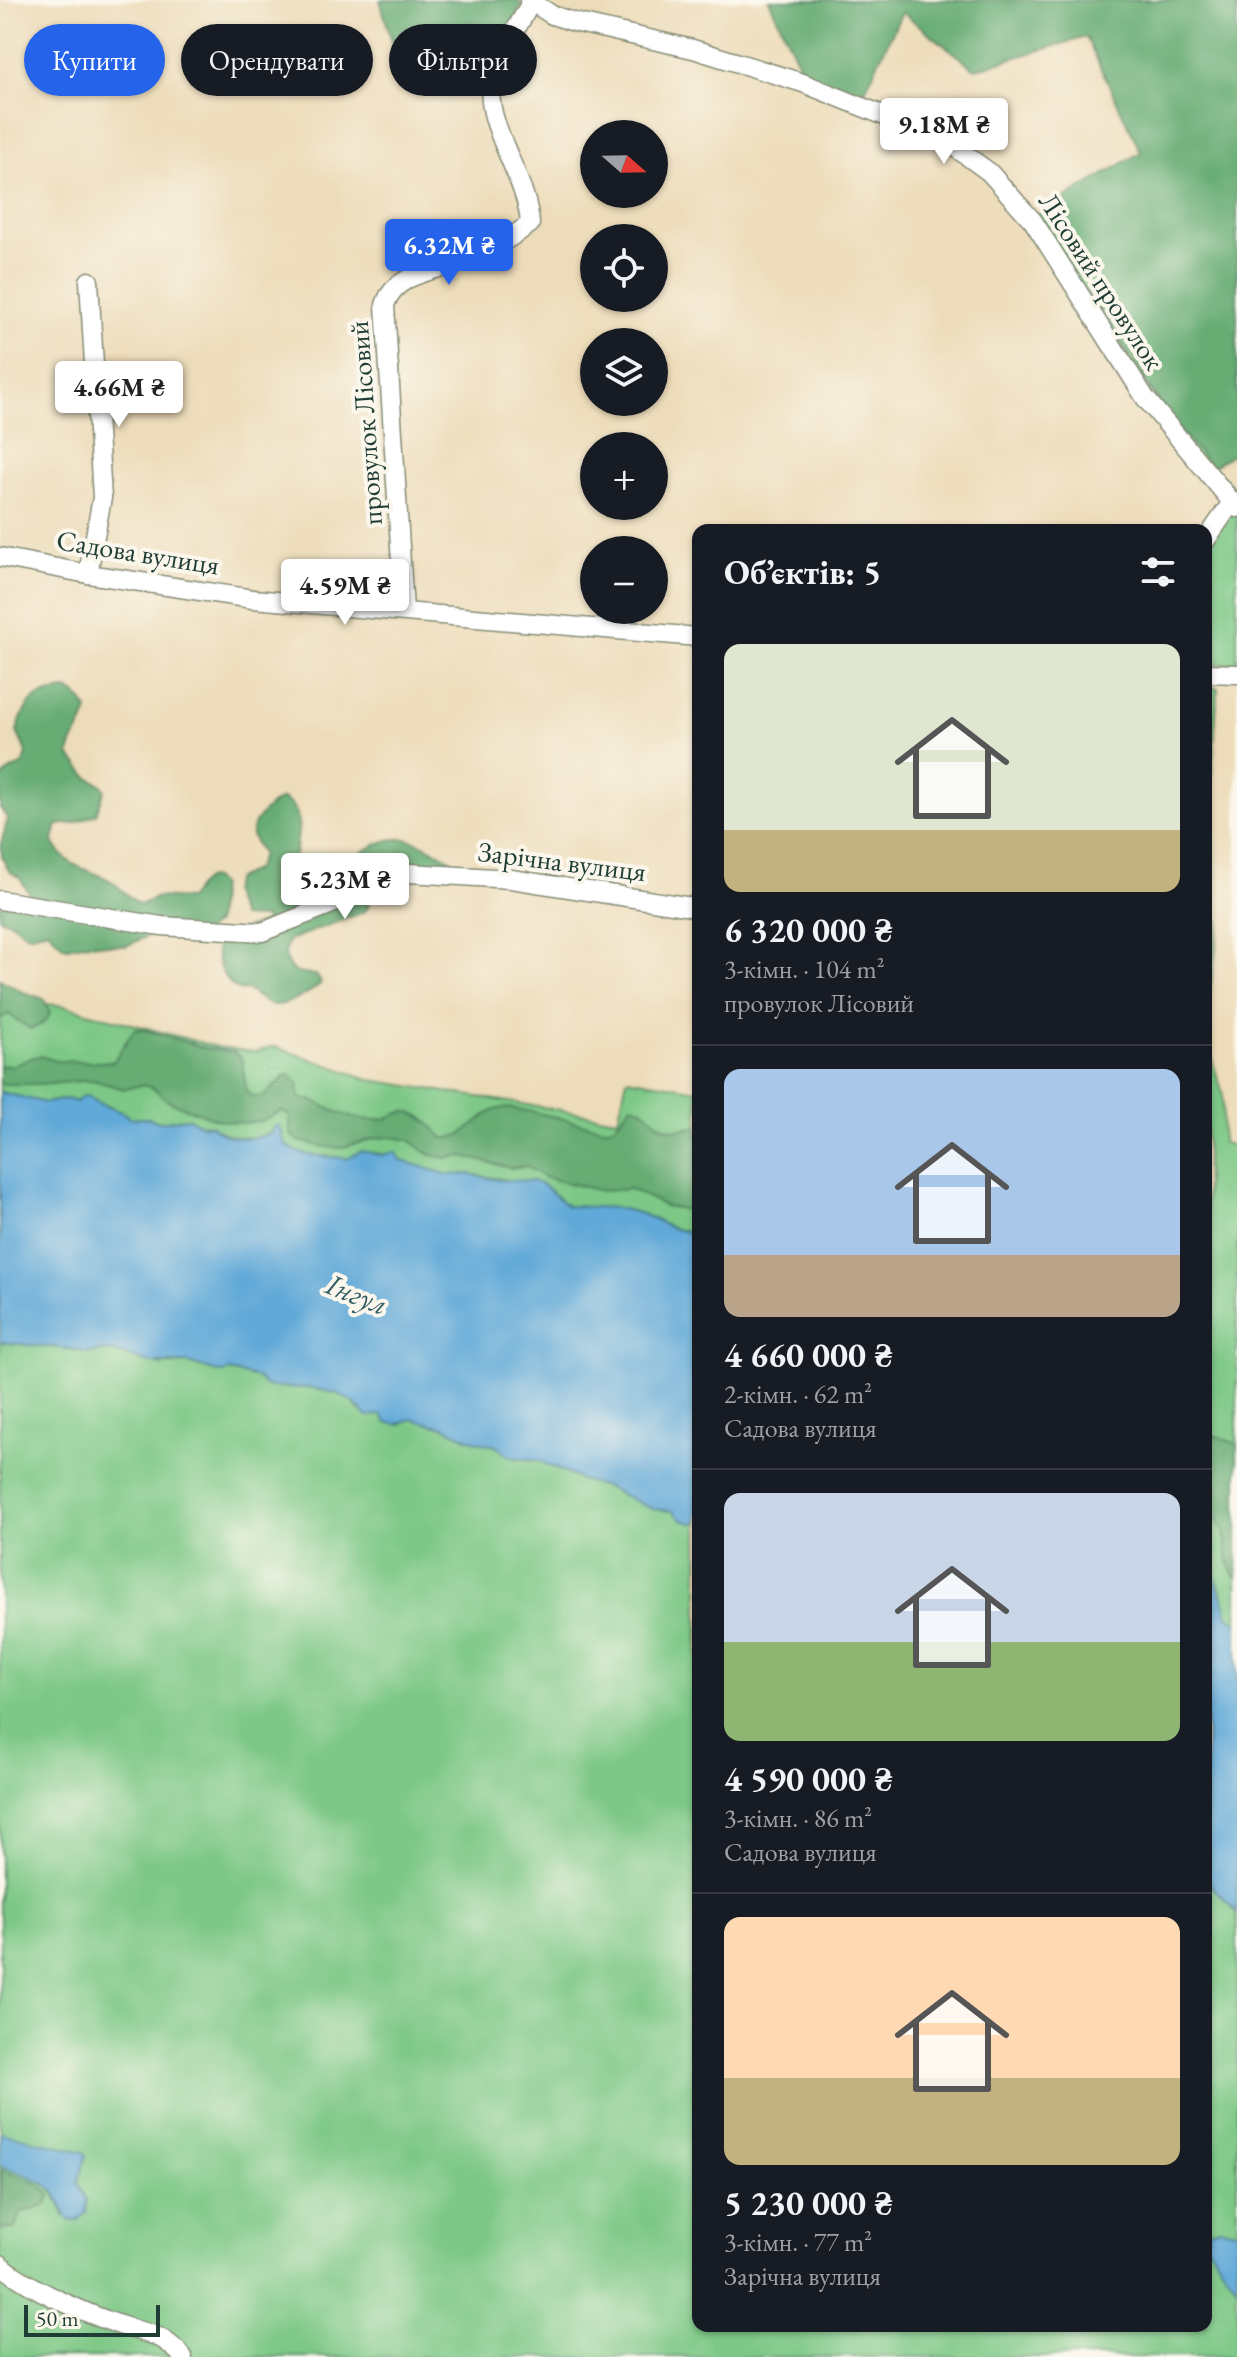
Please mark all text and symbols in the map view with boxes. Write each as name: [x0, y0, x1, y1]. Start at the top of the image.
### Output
chip: Купити: [24, 24, 165, 96]
chip: Орендувати: [181, 24, 373, 96]
chip: Фільтри: [389, 24, 537, 96]
pin: 9.18M ₴: [870, 98, 1018, 166]
text: 9.18M ₴: [898, 107, 990, 141]
north arrow: [580, 120, 668, 208]
map controls: [580, 120, 668, 624]
street label: Лісовий провулок: [1031, 185, 1173, 377]
pin: 6.32M ₴: [375, 219, 523, 287]
button: locate: [580, 224, 668, 312]
text: 6.32M ₴: [403, 228, 495, 262]
street label: провулок Лісовий: [340, 319, 390, 526]
button: layers: [580, 328, 668, 416]
pin: 4.66M ₴: [45, 361, 193, 429]
text: 4.66M ₴: [73, 370, 165, 404]
button: +: [580, 432, 668, 520]
street label: Садова вулиця: [54, 521, 222, 583]
button: −: [580, 536, 668, 624]
text: Об’єктів: 5: [724, 550, 881, 594]
icon: filters: [1136, 550, 1180, 594]
pin: 4.59M ₴: [271, 559, 419, 627]
text: 4.59M ₴: [299, 568, 391, 602]
icon: home: [880, 696, 1024, 840]
street label: Зарічна вулиця: [476, 833, 648, 889]
pin: 5.23M ₴: [271, 853, 419, 921]
text: 5.23M ₴: [299, 862, 391, 896]
text: 6 320 000 ₴: [724, 908, 893, 952]
text: 3-кімн. · 104 m²: [724, 952, 884, 986]
text: провулок Лісовий: [724, 986, 914, 1020]
icon: home: [880, 1121, 1024, 1265]
water label: Інгул: [319, 1264, 394, 1324]
text: 4 660 000 ₴: [724, 1333, 893, 1377]
text: 2-кімн. · 62 m²: [724, 1377, 872, 1411]
text: Садова вулиця: [724, 1411, 877, 1445]
icon: home: [880, 1545, 1024, 1689]
text: 4 590 000 ₴: [724, 1757, 893, 1801]
text: 3-кімн. · 86 m²: [724, 1801, 872, 1835]
text: Садова вулиця: [724, 1835, 877, 1869]
icon: home: [880, 1969, 1024, 2113]
text: 5 230 000 ₴: [724, 2181, 893, 2225]
text: 3-кімн. · 77 m²: [724, 2225, 872, 2259]
text: Зарічна вулиця: [724, 2259, 881, 2293]
scale bar: [24, 2301, 160, 2337]
text: 50 m: [36, 2304, 79, 2333]

